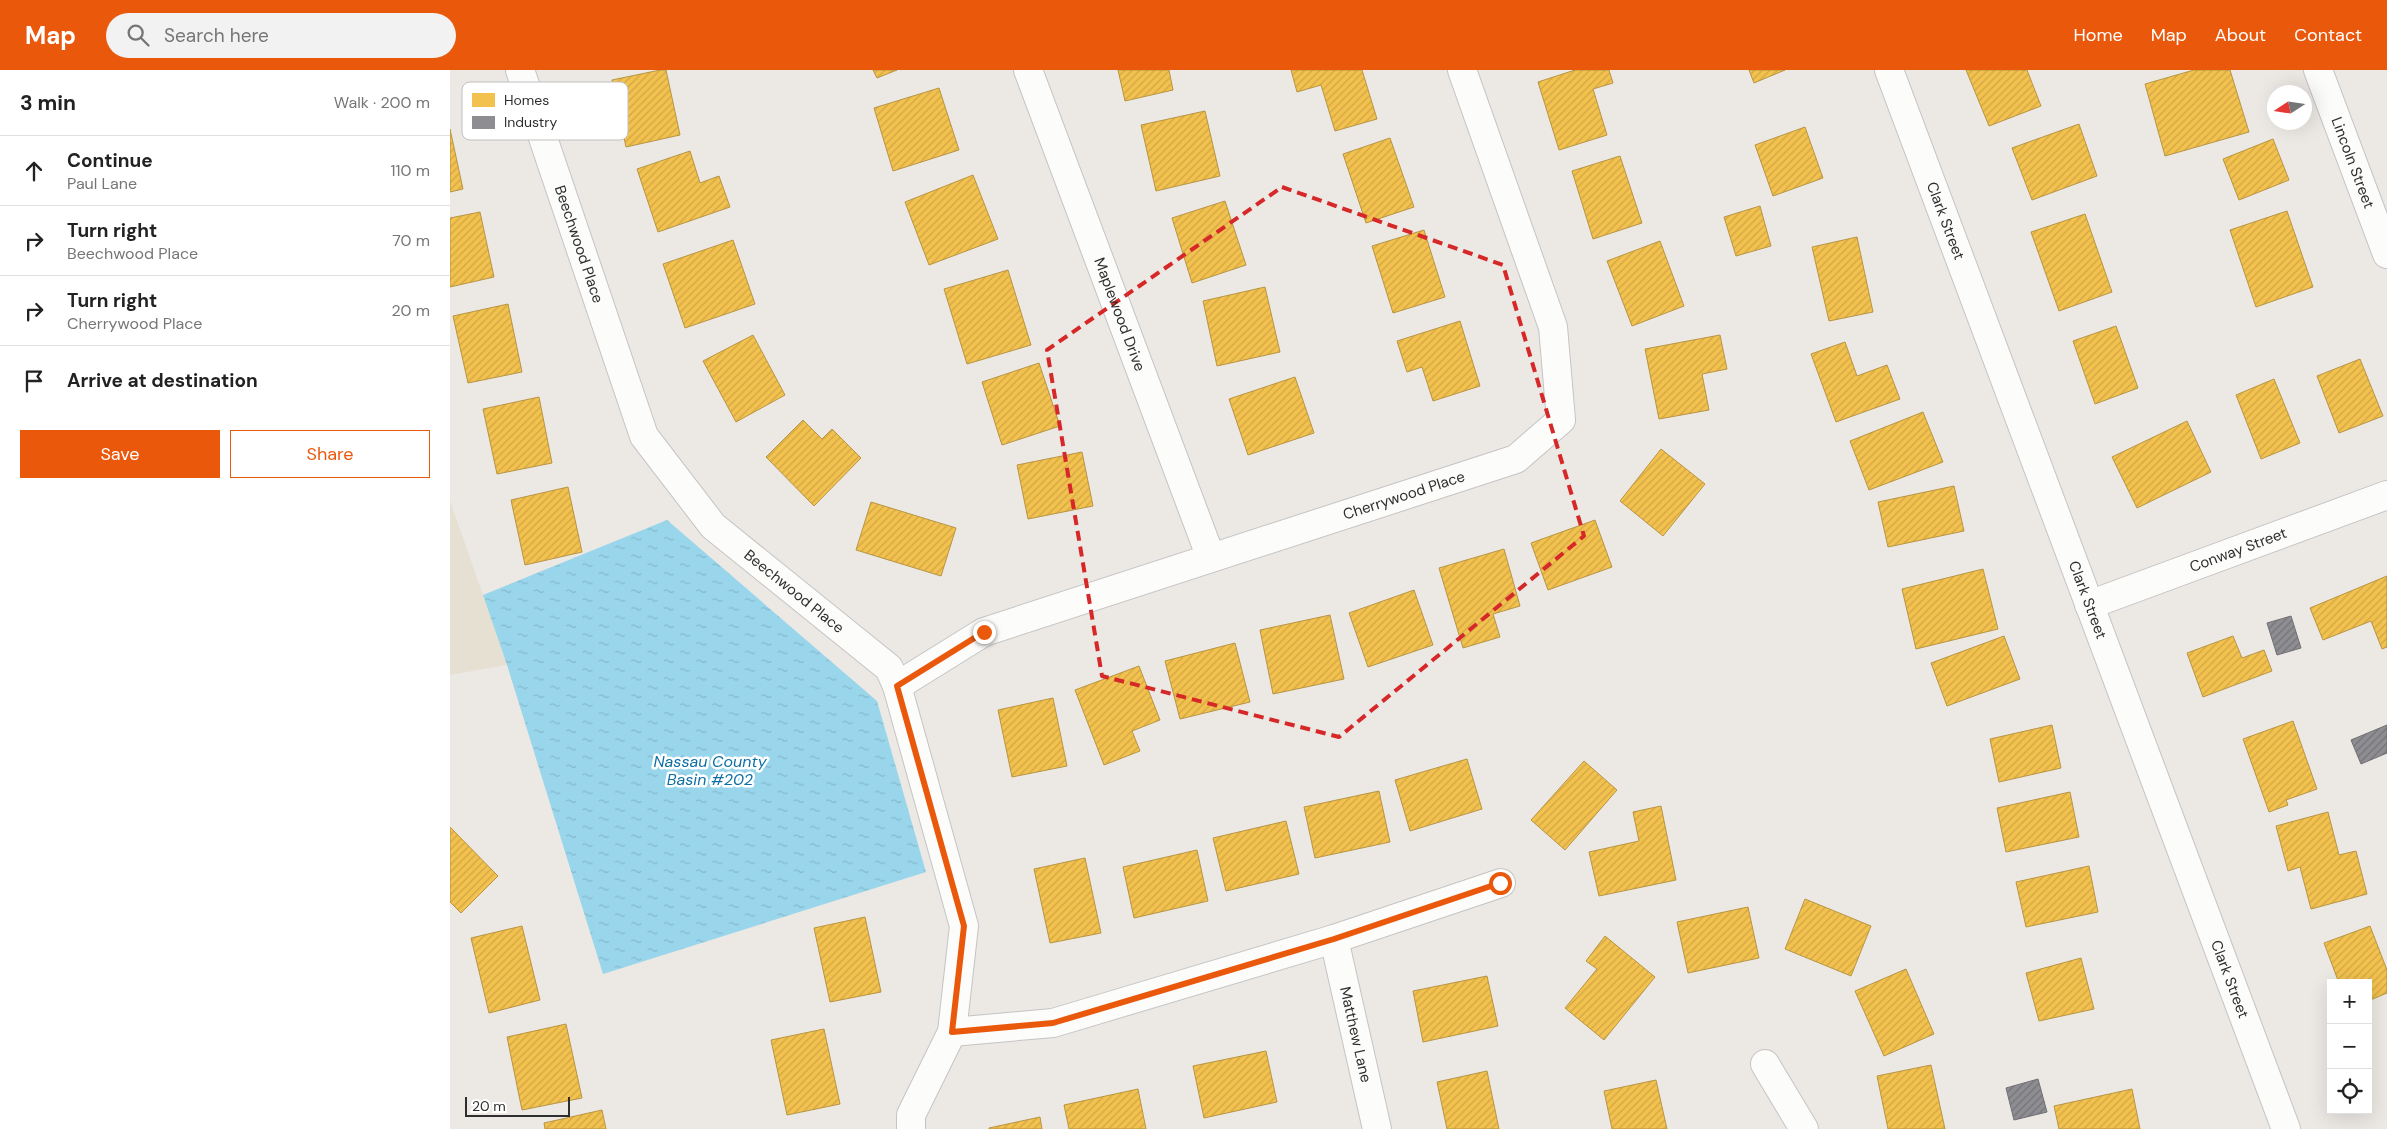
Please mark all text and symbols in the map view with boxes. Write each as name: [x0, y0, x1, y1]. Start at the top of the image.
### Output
search box: [106, 13, 456, 58]
text: Map: [25, 20, 76, 51]
icon: search: [124, 21, 152, 49]
text: Search here: [164, 23, 269, 48]
text: Home: [2073, 23, 2123, 47]
text: Map: [2151, 23, 2187, 47]
text: About: [2215, 23, 2266, 47]
text: Contact: [2294, 23, 2362, 47]
legend: [462, 82, 628, 140]
north arrow: [2267, 85, 2312, 130]
text: 3 min: [20, 89, 76, 117]
text: Homes: [504, 91, 549, 109]
text: Walk · 200 m: [334, 92, 430, 113]
text: Industry: [504, 113, 557, 131]
street label: Lincoln Street: [2327, 114, 2379, 211]
text: Continue: [67, 148, 153, 173]
icon: ahead: [20, 157, 48, 185]
text: 110 m: [391, 160, 430, 181]
text: Paul Lane: [67, 173, 137, 194]
street label: Clark Street: [1922, 179, 1969, 263]
street label: Beechwood Place: [550, 183, 608, 306]
text: Turn right: [67, 218, 157, 243]
icon: right: [20, 227, 48, 255]
text: 70 m: [392, 230, 430, 251]
text: Beechwood Place: [67, 243, 198, 264]
street label: Maplewood Drive: [1089, 255, 1150, 374]
text: Turn right: [67, 288, 157, 313]
icon: right: [20, 297, 48, 325]
text: 20 m: [391, 300, 430, 321]
text: Cherrywood Place: [67, 313, 202, 334]
icon: arrive: [20, 367, 48, 395]
text: Arrive at destination: [67, 368, 258, 393]
button: Save: [20, 430, 220, 478]
button: Share: [230, 430, 430, 478]
street label: Cherrywood Place: [1340, 466, 1468, 525]
street label: Conway Street: [2187, 523, 2290, 577]
street label: Beechwood Place: [740, 545, 848, 638]
street label: Clark Street: [2064, 558, 2111, 642]
route end: [973, 621, 996, 644]
water label: Nassau County Basin #202: [653, 751, 768, 790]
route start: [1489, 872, 1512, 895]
street label: Clark Street: [2206, 937, 2254, 1021]
map controls: [2327, 979, 2372, 1114]
button: +: [2327, 979, 2372, 1024]
street label: Matthew Lane: [1335, 985, 1376, 1085]
button: −: [2327, 1024, 2372, 1069]
button: locate: [2327, 1069, 2372, 1114]
scale bar: [465, 1094, 570, 1117]
text: 20 m: [472, 1097, 506, 1115]

